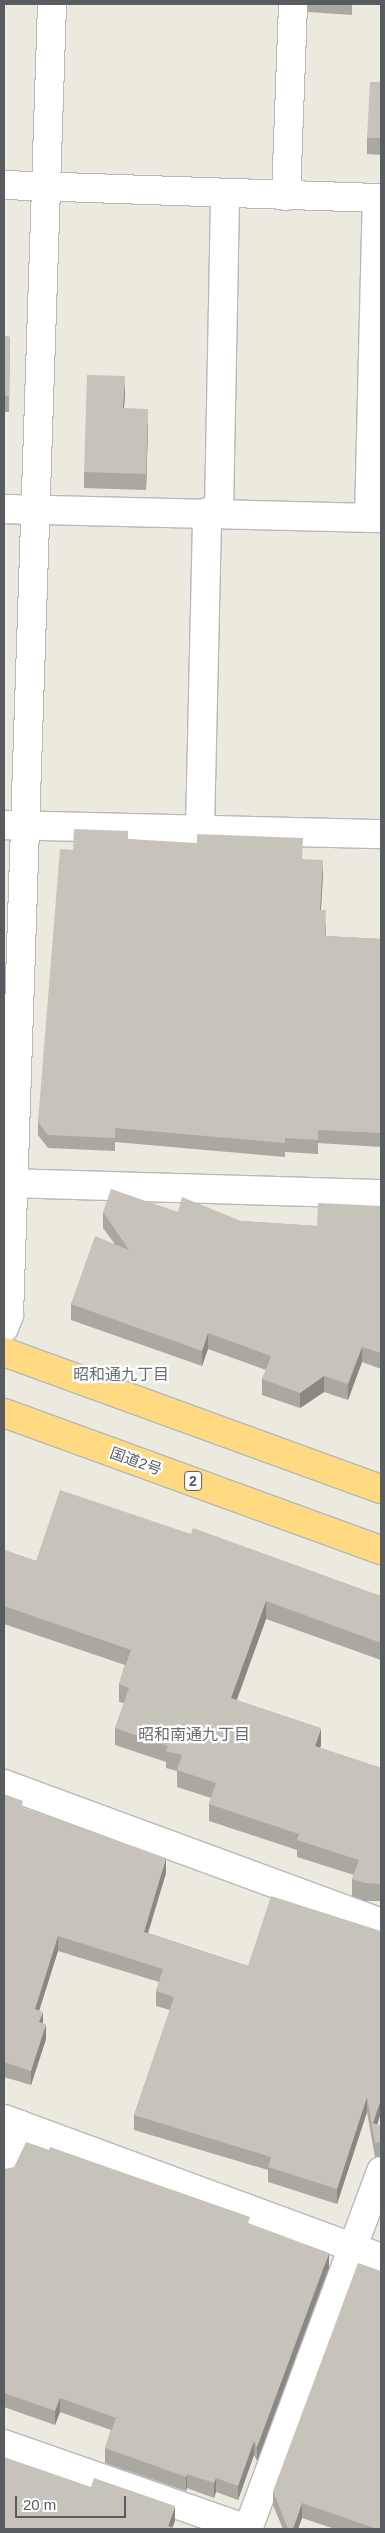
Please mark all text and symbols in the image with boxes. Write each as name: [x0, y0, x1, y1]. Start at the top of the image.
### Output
district label: 昭和通九丁目: [73, 1365, 169, 1385]
street label: 国道2号: [108, 1443, 164, 1479]
road number: 2: [183, 1470, 203, 1492]
district label: 昭和南通九丁目: [138, 1725, 250, 1745]
scale bar: [18, 2486, 129, 2518]
text: 20 m: [23, 2496, 56, 2513]

